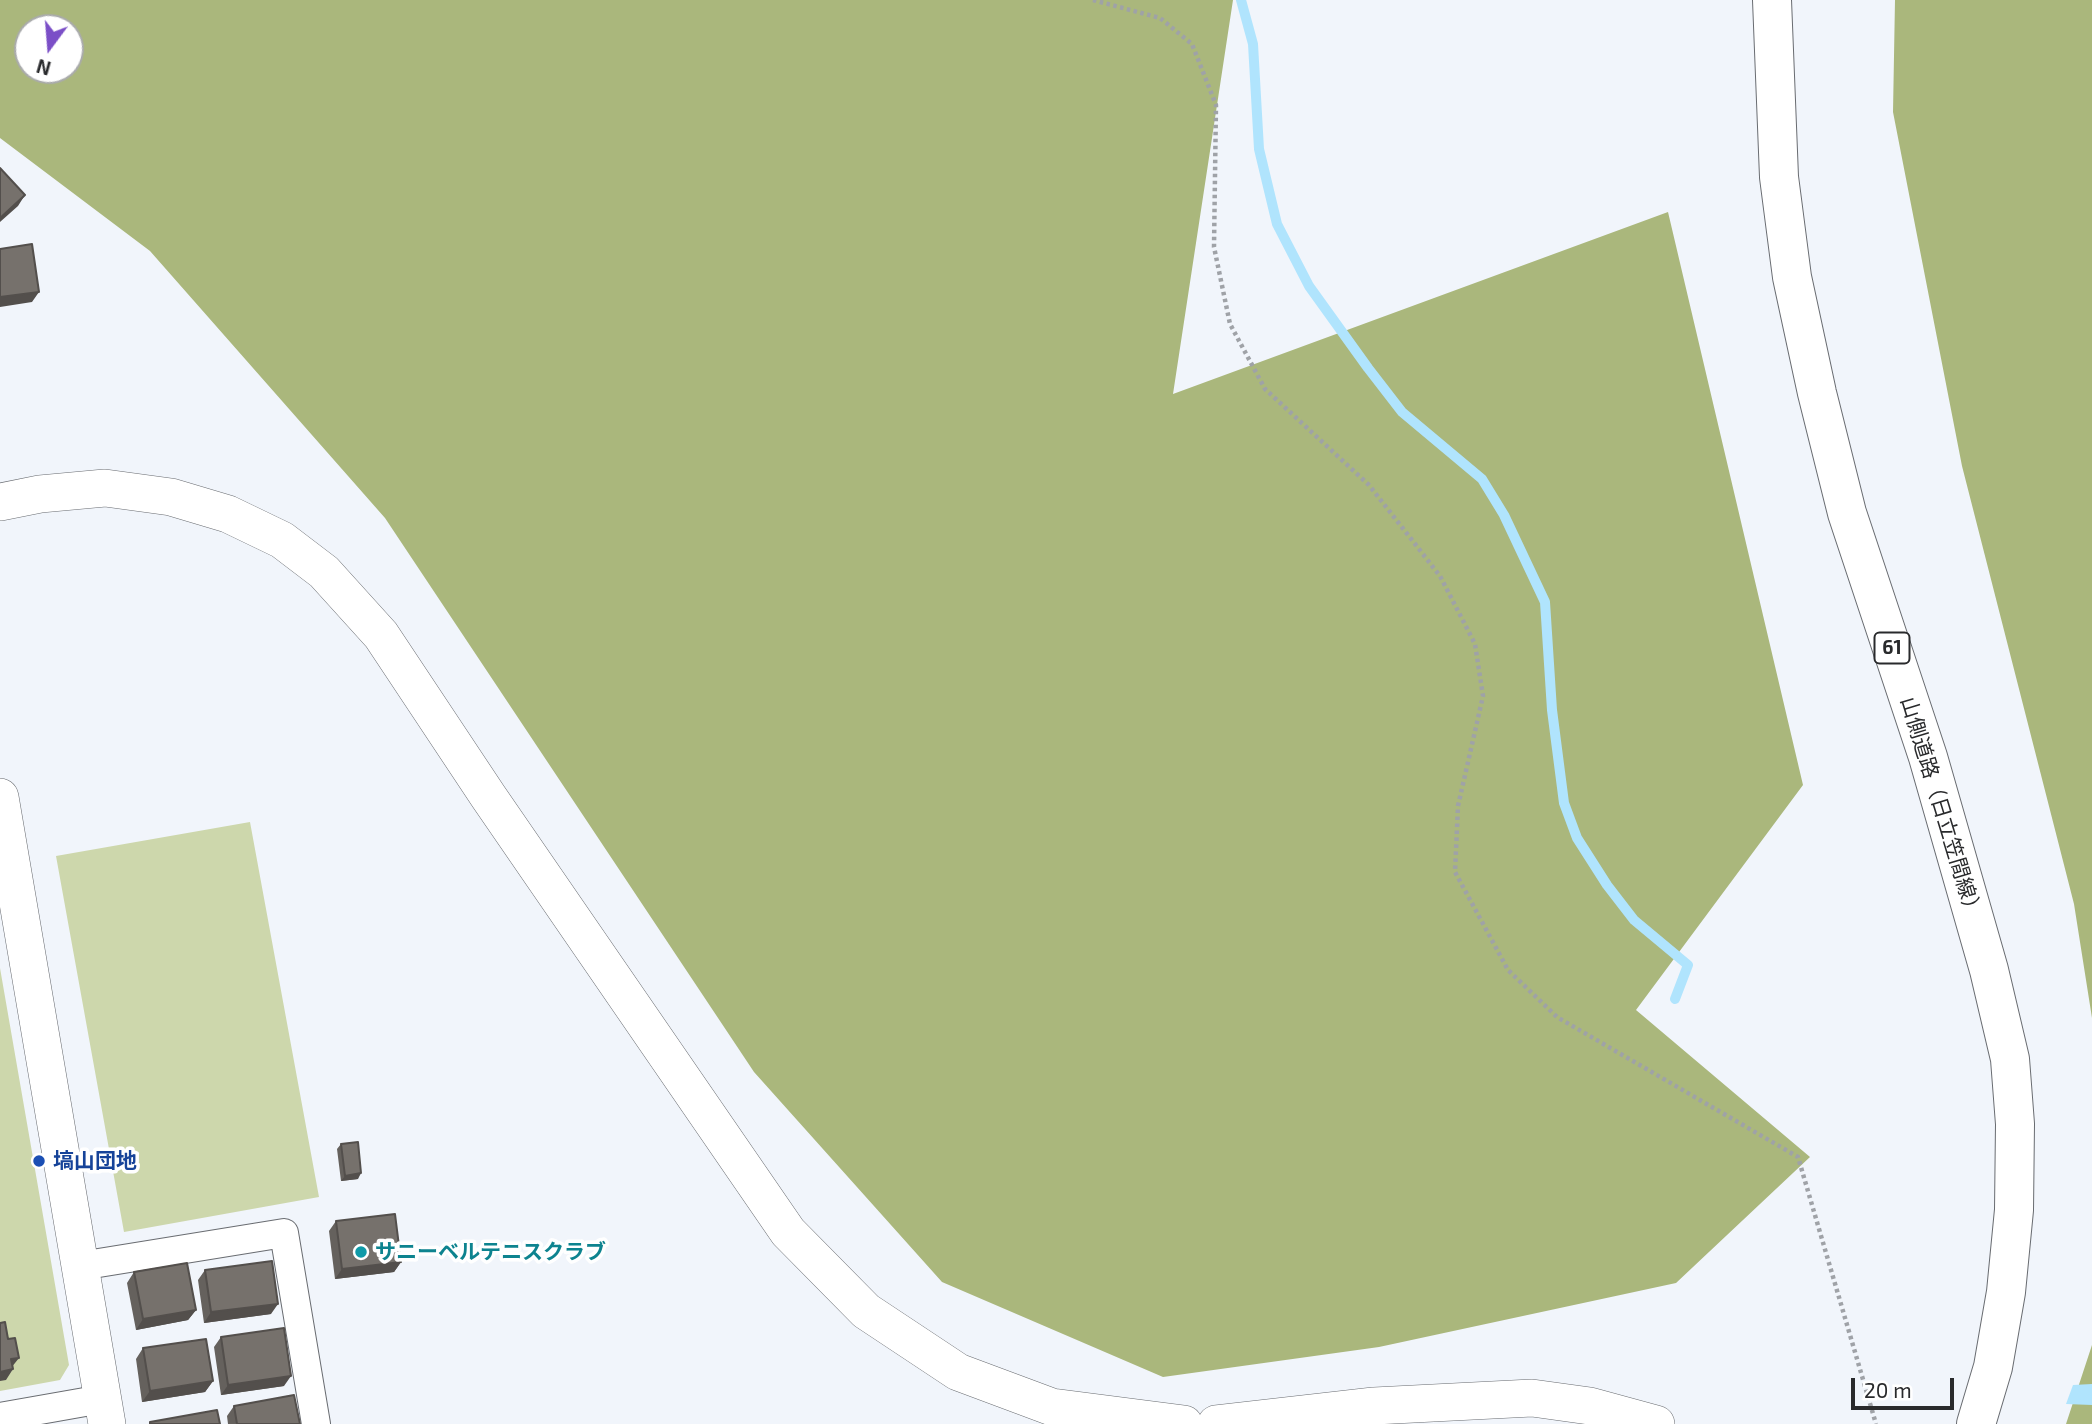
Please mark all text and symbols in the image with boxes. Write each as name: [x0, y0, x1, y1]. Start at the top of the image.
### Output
north arrow: [14, 14, 84, 84]
text: N: [34, 55, 53, 81]
road number: 61: [1874, 632, 1910, 664]
street label: 山側道路（日立笠間線）: [1895, 694, 1987, 922]
place label: 塙山団地: [53, 1148, 137, 1174]
marker: 塙山団地: [31, 1153, 47, 1169]
place label: サニーベルテニスクラブ: [375, 1239, 606, 1265]
marker: サニーベルテニスクラブ: [353, 1244, 369, 1260]
scale bar: [1854, 1364, 1957, 1408]
text: 20 m: [1864, 1377, 1912, 1402]

